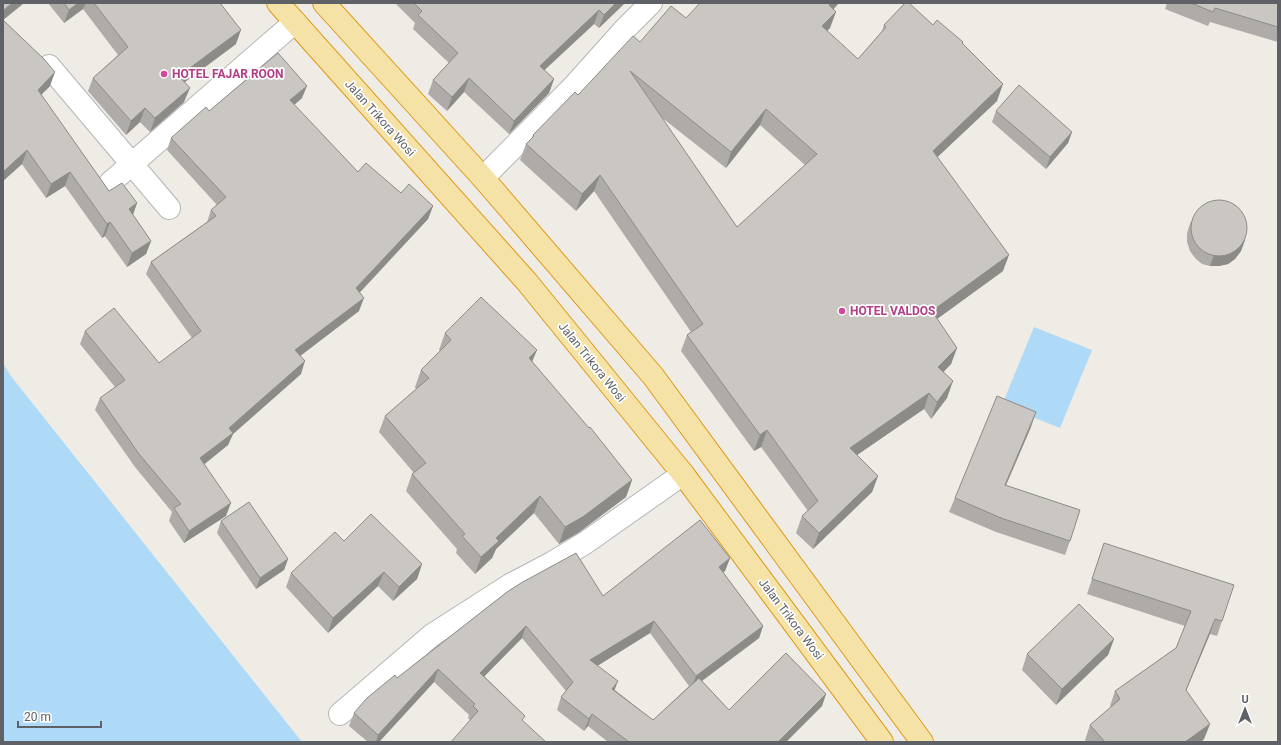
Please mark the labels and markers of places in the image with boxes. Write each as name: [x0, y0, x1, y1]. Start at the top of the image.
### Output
place label: HOTEL FAJAR ROON: [172, 67, 284, 81]
marker: HOTEL FAJAR ROON: [159, 69, 169, 79]
place label: HOTEL VALDOS: [850, 304, 935, 318]
marker: HOTEL VALDOS: [837, 306, 847, 316]

